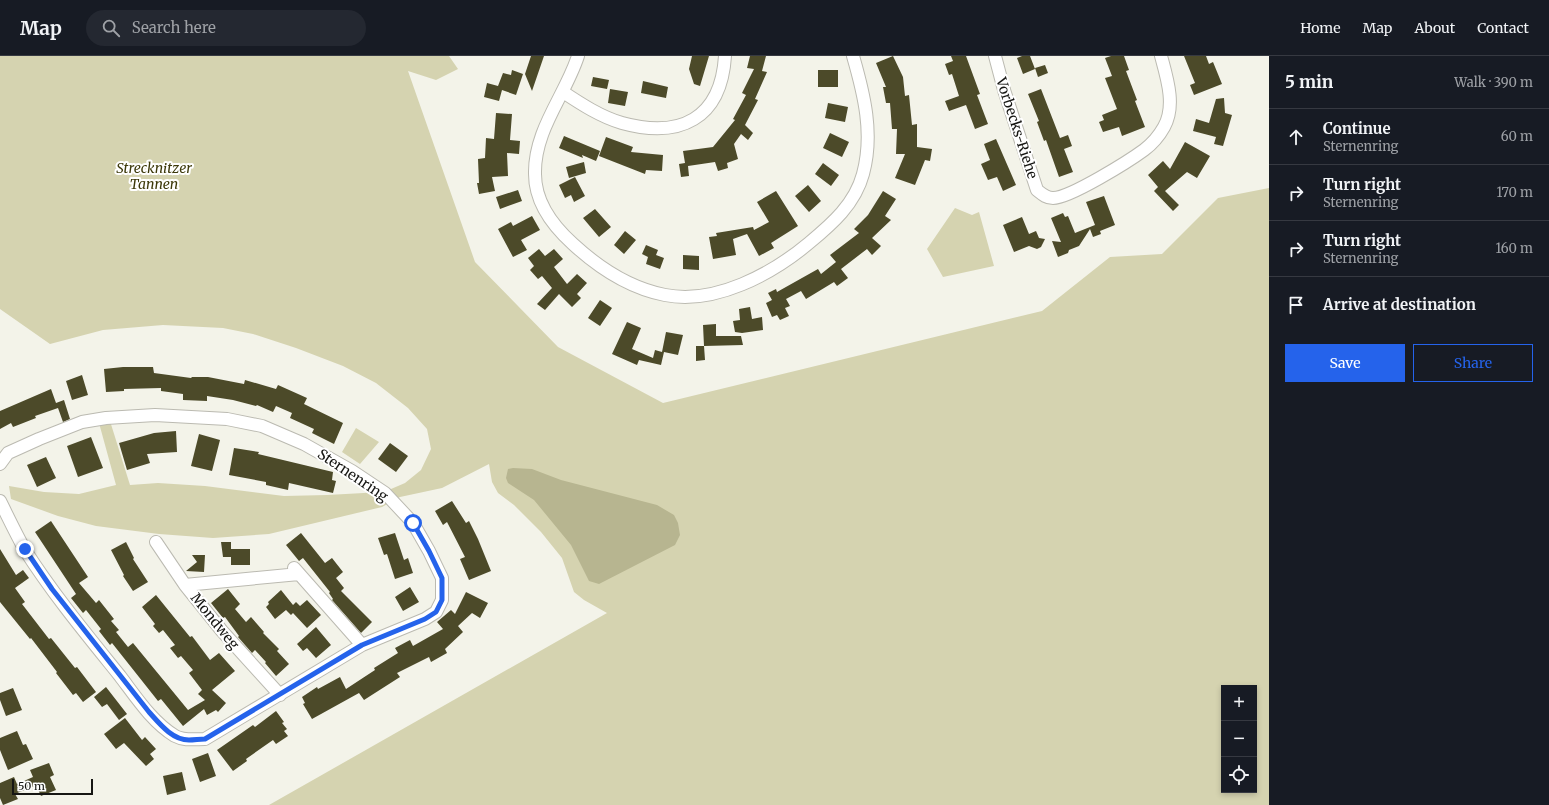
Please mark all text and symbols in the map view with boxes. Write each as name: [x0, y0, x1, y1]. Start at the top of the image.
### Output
search box: [86, 10, 366, 46]
text: Map: [20, 16, 62, 40]
icon: search: [100, 17, 122, 39]
text: Search here: [132, 18, 216, 37]
text: Home: [1300, 19, 1341, 37]
text: Map: [1363, 19, 1392, 37]
text: About: [1414, 19, 1455, 37]
text: Contact: [1477, 19, 1529, 37]
text: 5 min: [1285, 71, 1333, 93]
street label: Vorbecks-Riehe: [992, 74, 1042, 181]
text: Walk · 390 m: [1454, 74, 1533, 91]
text: Continue: [1323, 119, 1391, 138]
icon: ahead: [1285, 126, 1307, 148]
text: 60 m: [1501, 128, 1533, 145]
text: Sternenring: [1323, 138, 1398, 155]
park label: Strecknitzer Tannen: [116, 159, 192, 193]
text: Turn right: [1323, 175, 1401, 194]
icon: right: [1285, 182, 1307, 204]
text: 170 m: [1496, 184, 1533, 201]
text: Sternenring: [1323, 194, 1398, 211]
text: Turn right: [1323, 231, 1401, 250]
icon: right: [1285, 238, 1307, 260]
text: 160 m: [1495, 240, 1533, 257]
text: Sternenring: [1323, 250, 1398, 267]
icon: arrive: [1285, 294, 1307, 316]
text: Arrive at destination: [1323, 295, 1476, 314]
button: Save: [1285, 344, 1405, 382]
button: Share: [1413, 344, 1533, 382]
street label: Sternenring: [314, 445, 392, 505]
route start: [404, 514, 422, 532]
route end: [16, 540, 34, 558]
street label: Mondweg: [187, 589, 243, 653]
map controls: [1221, 685, 1257, 793]
button: +: [1221, 685, 1257, 721]
button: −: [1221, 721, 1257, 757]
button: locate: [1221, 757, 1257, 793]
scale bar: [12, 777, 93, 796]
text: 50 m: [18, 779, 45, 793]

